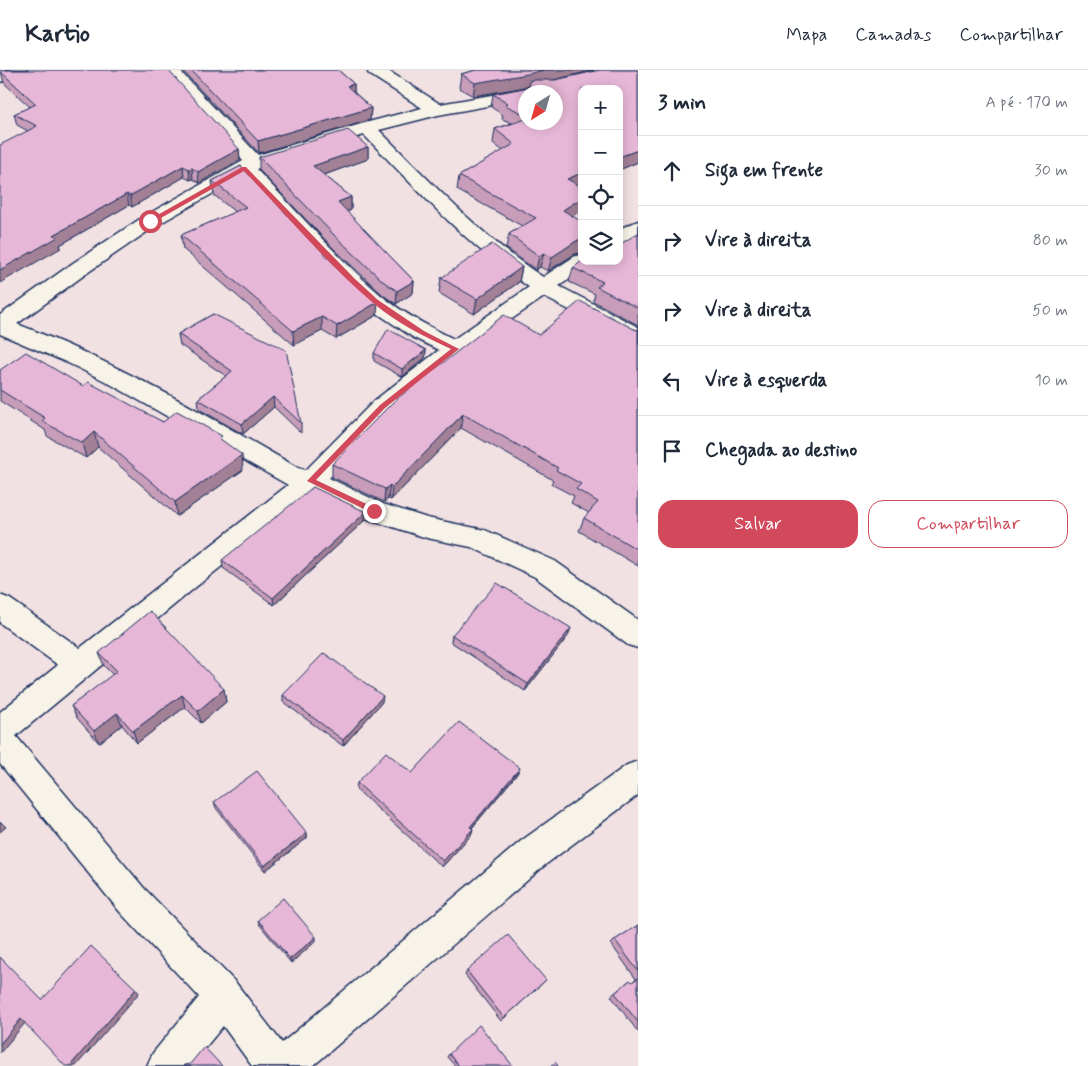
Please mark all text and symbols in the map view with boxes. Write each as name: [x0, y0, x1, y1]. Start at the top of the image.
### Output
text: Kartio: [25, 19, 90, 50]
text: Mapa: [786, 23, 827, 47]
text: Camadas: [855, 23, 931, 47]
text: Compartilhar: [959, 23, 1063, 47]
north arrow: [518, 85, 563, 130]
map controls: [578, 85, 623, 265]
button: +: [578, 85, 623, 130]
text: 3 min: [658, 89, 706, 117]
text: A pé · 170 m: [985, 92, 1068, 113]
button: −: [578, 130, 623, 175]
icon: ahead: [658, 157, 686, 185]
text: Siga em frente: [705, 158, 823, 183]
text: 30 m: [1035, 160, 1068, 181]
button: locate: [578, 175, 623, 220]
route start: [139, 210, 162, 233]
button: layers: [578, 220, 623, 265]
icon: right: [658, 227, 686, 255]
text: Vire à direita: [705, 228, 811, 253]
text: 80 m: [1033, 230, 1068, 251]
icon: right: [658, 297, 686, 325]
text: Vire à direita: [705, 298, 811, 323]
text: 50 m: [1032, 300, 1068, 321]
icon: left: [658, 367, 686, 395]
text: Vire à esquerda: [705, 368, 827, 393]
text: 10 m: [1035, 370, 1068, 391]
icon: arrive: [658, 437, 686, 465]
text: Chegada ao destino: [705, 438, 857, 463]
route end: [363, 500, 386, 523]
button: Salvar: [658, 500, 858, 548]
button: Compartilhar: [868, 500, 1068, 548]

